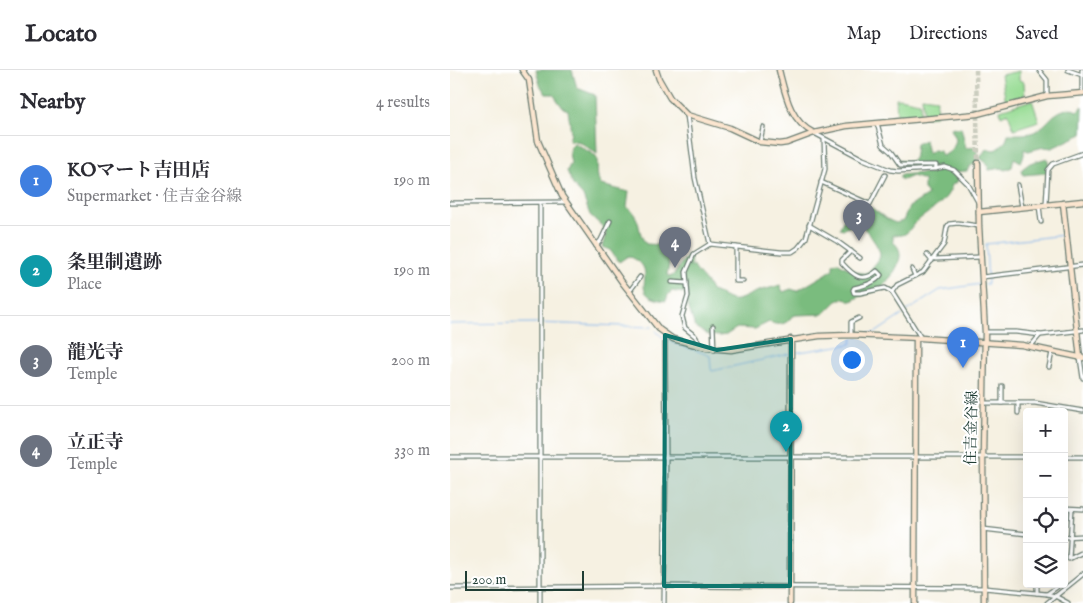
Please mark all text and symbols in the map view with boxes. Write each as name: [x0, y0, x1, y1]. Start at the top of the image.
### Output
text: Locato: [25, 19, 97, 50]
text: Map: [847, 23, 881, 46]
text: Directions: [909, 23, 987, 46]
text: Saved: [1015, 23, 1058, 46]
text: Nearby: [20, 89, 85, 116]
text: 4 results: [376, 93, 430, 113]
text: KOマート吉田店: [67, 159, 210, 183]
text: 1: [33, 171, 39, 191]
text: 190 m: [393, 171, 430, 191]
text: Supermarket · 住吉金谷線: [67, 187, 242, 207]
pin: 3: [843, 200, 875, 241]
pin: 4: [659, 227, 691, 268]
text: 条里制遺跡: [67, 251, 162, 275]
text: 2: [32, 261, 40, 281]
text: 190 m: [393, 261, 430, 281]
text: Place: [67, 275, 102, 295]
pin: 1: [947, 327, 979, 368]
text: 龍光寺: [67, 341, 124, 365]
your location: [839, 347, 865, 373]
text: 3: [33, 351, 39, 371]
text: 200 m: [391, 351, 430, 371]
text: Temple: [67, 365, 117, 385]
street label: 住吉金谷線: [961, 390, 982, 466]
map controls: [1023, 408, 1068, 588]
button: +: [1023, 408, 1068, 453]
pin: 2: [770, 411, 802, 452]
text: 立正寺: [67, 431, 124, 455]
text: 4: [32, 441, 40, 461]
text: 330 m: [394, 441, 430, 461]
button: −: [1023, 453, 1068, 498]
text: Temple: [67, 455, 117, 475]
button: locate: [1023, 498, 1068, 543]
button: layers: [1023, 543, 1068, 588]
scale bar: [465, 568, 584, 591]
text: 200 m: [472, 571, 506, 589]

